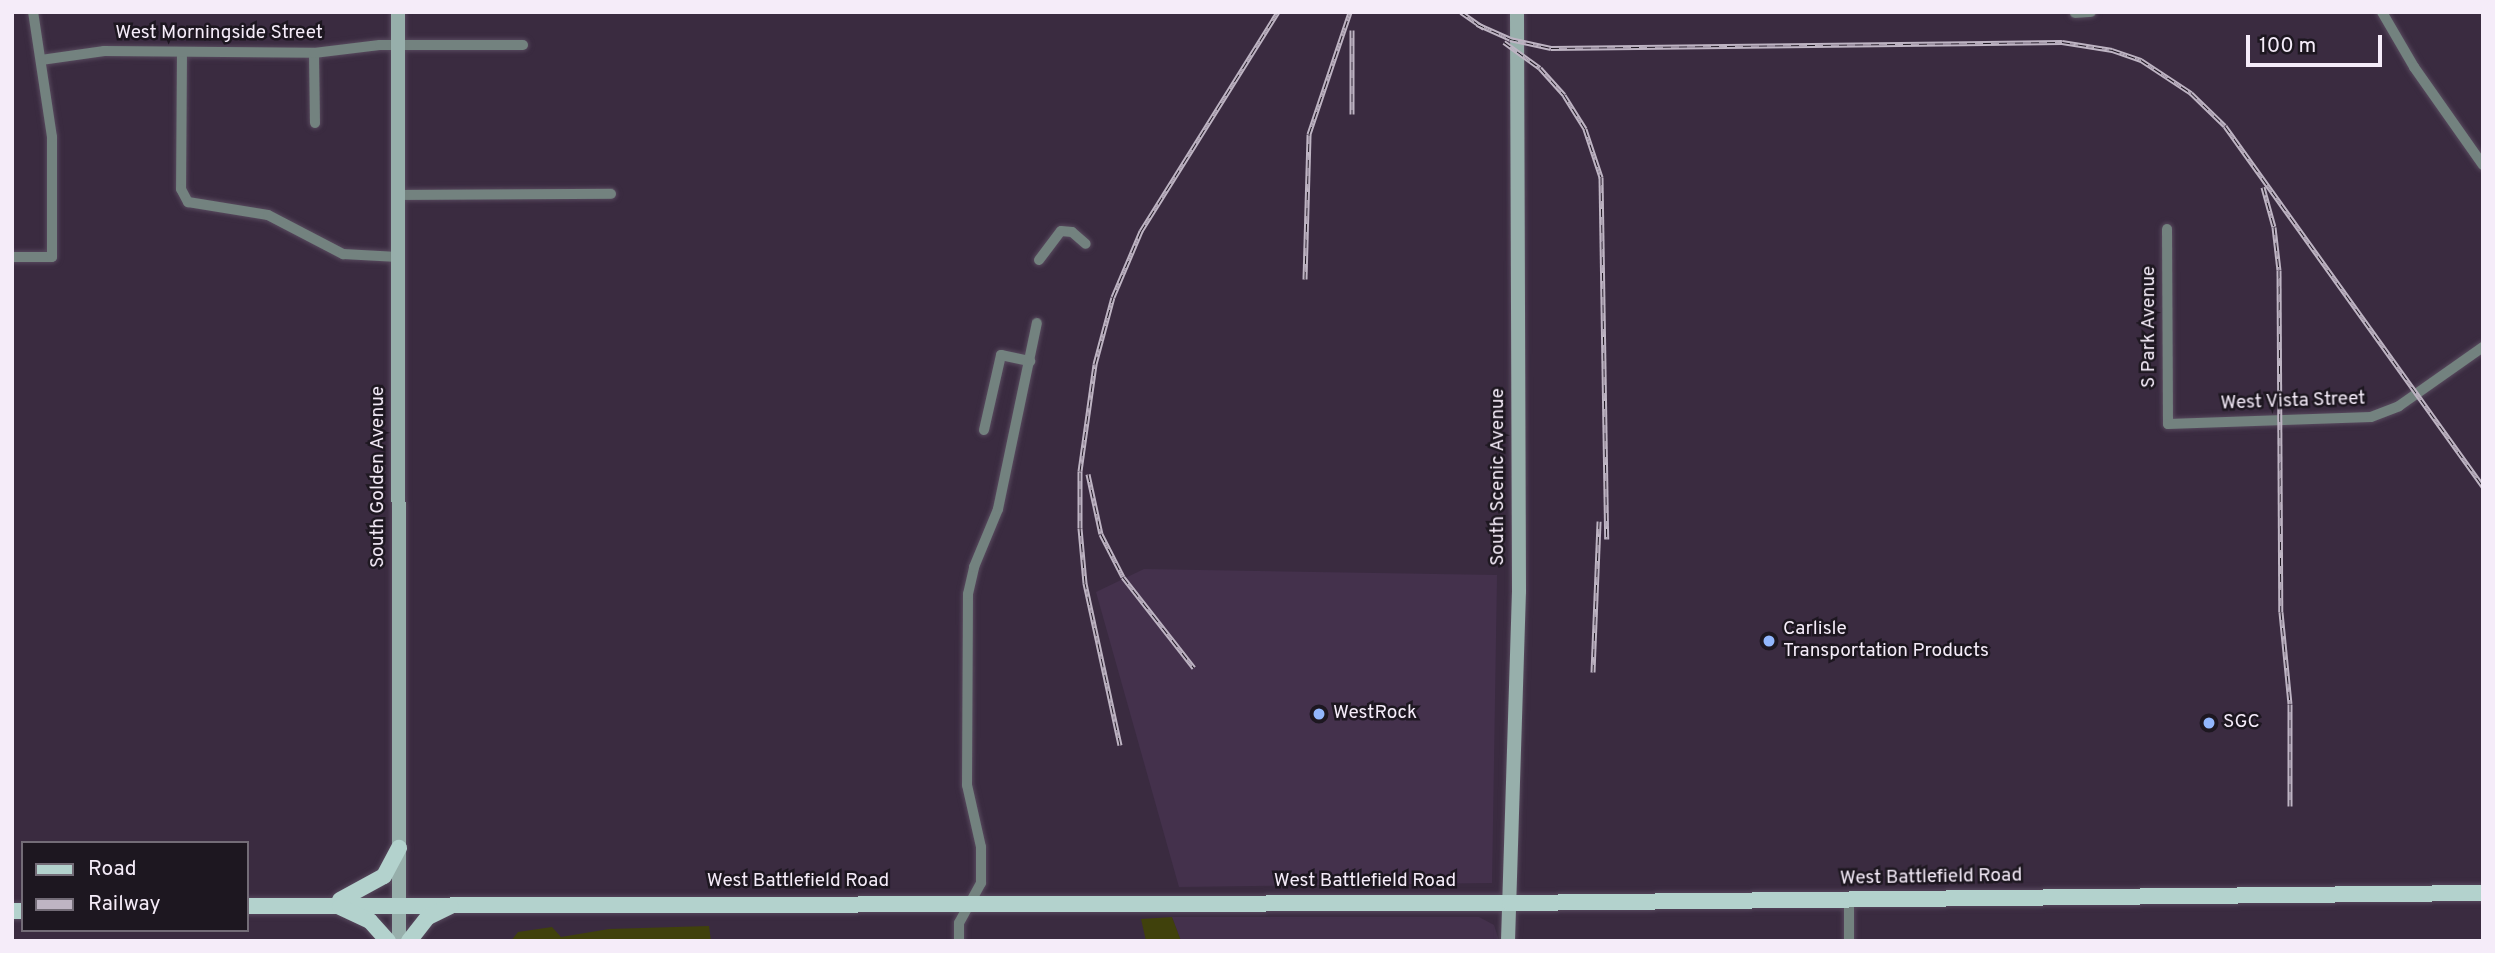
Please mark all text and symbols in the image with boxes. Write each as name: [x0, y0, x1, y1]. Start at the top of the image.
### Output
scale bar: [2250, 21, 2386, 65]
street label: West Morningside Street: [115, 23, 323, 45]
text: 100 m: [2259, 33, 2316, 60]
street label: S Park Avenue: [2139, 265, 2161, 389]
street label: South Golden Avenue: [368, 386, 390, 568]
street label: South Scenic Avenue: [1488, 388, 1510, 566]
street label: West Vista Street: [2220, 388, 2366, 416]
place label: Carlisle Transportation Products: [1783, 619, 1989, 663]
marker: Carlisle Transportation Products: [1761, 633, 1777, 649]
place label: WestRock: [1333, 703, 1417, 725]
marker: WestRock: [1311, 706, 1327, 722]
place label: SGC: [2223, 712, 2260, 734]
marker: SGC: [2201, 715, 2217, 731]
legend: [21, 841, 248, 932]
text: Road: [88, 856, 137, 883]
street label: West Battlefield Road: [1840, 865, 2022, 891]
street label: West Battlefield Road: [707, 871, 889, 893]
street label: West Battlefield Road: [1274, 871, 1456, 893]
text: Railway: [88, 891, 161, 918]

